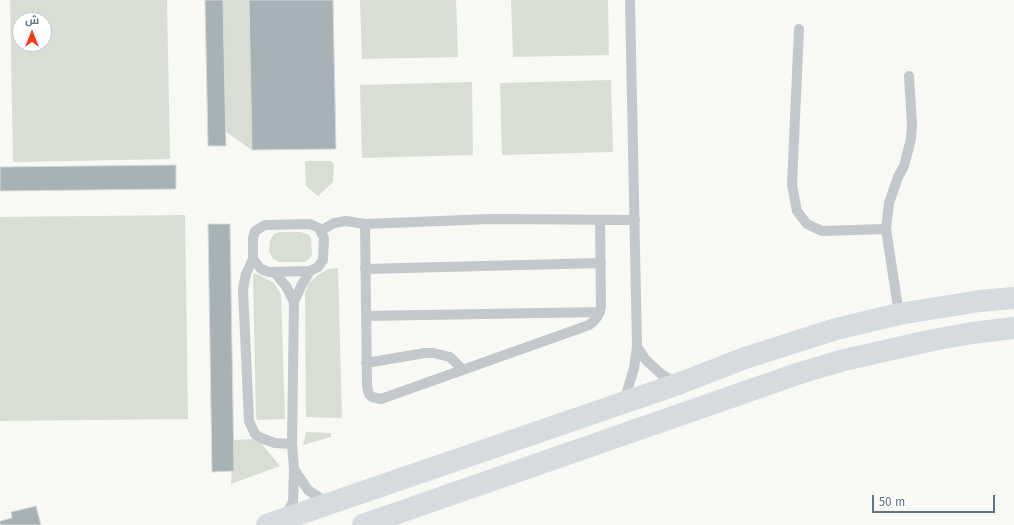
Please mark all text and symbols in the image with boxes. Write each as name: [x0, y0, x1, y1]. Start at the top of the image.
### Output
north arrow: [12, 12, 52, 52]
text: ش: [25, 14, 39, 27]
scale bar: [874, 487, 997, 513]
text: 50 m: [879, 495, 905, 509]

